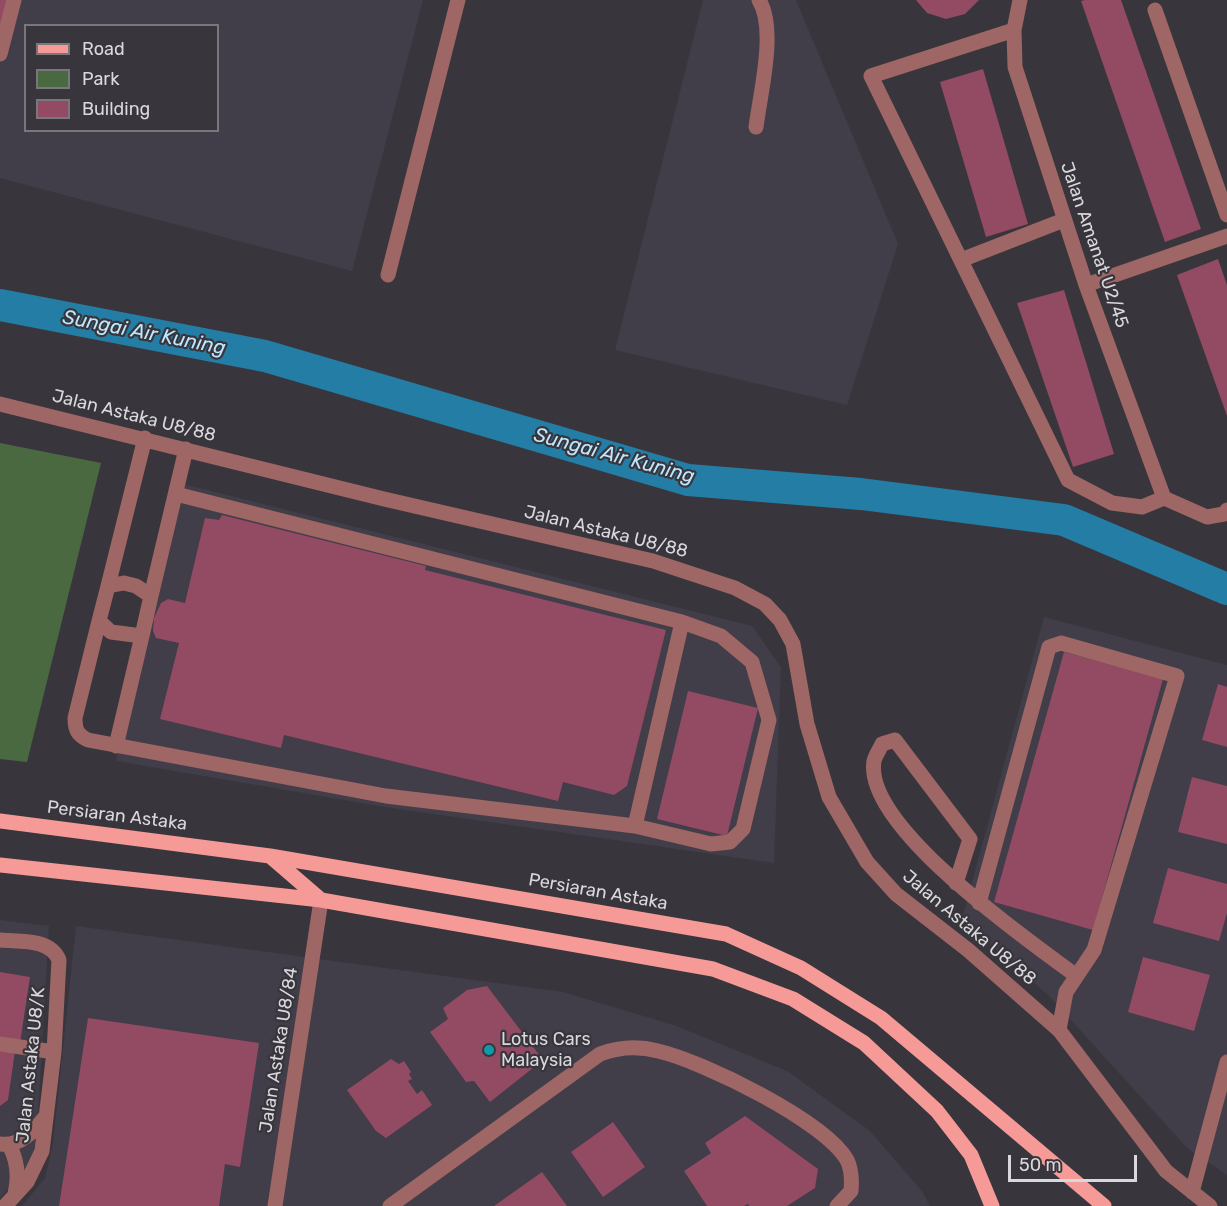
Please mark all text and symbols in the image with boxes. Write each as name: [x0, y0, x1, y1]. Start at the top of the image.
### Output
legend: [24, 24, 219, 132]
text: Road: [82, 38, 125, 60]
text: Park: [82, 68, 119, 90]
text: Building: [82, 98, 150, 120]
street label: Jalan Amanat U2/45: [1055, 159, 1133, 331]
water label: Sungai Air Kuning: [61, 305, 227, 361]
street label: Jalan Astaka U8/88: [50, 385, 218, 447]
water label: Sungai Air Kuning: [531, 423, 697, 489]
street label: Jalan Astaka U8/88: [522, 501, 690, 563]
street label: Persiaran Astaka: [46, 797, 188, 835]
street label: Jalan Astaka U8/88: [898, 866, 1040, 990]
street label: Persiaran Astaka: [527, 869, 669, 915]
street label: Jalan Astaka U8/84: [255, 966, 303, 1134]
street label: Jalan Astaka U8/K: [12, 986, 50, 1144]
place label: Lotus Cars Malaysia: [501, 1029, 591, 1072]
marker: Lotus Cars Malaysia: [482, 1043, 496, 1057]
scale bar: [1011, 1143, 1140, 1181]
text: 50 m: [1019, 1154, 1062, 1176]

